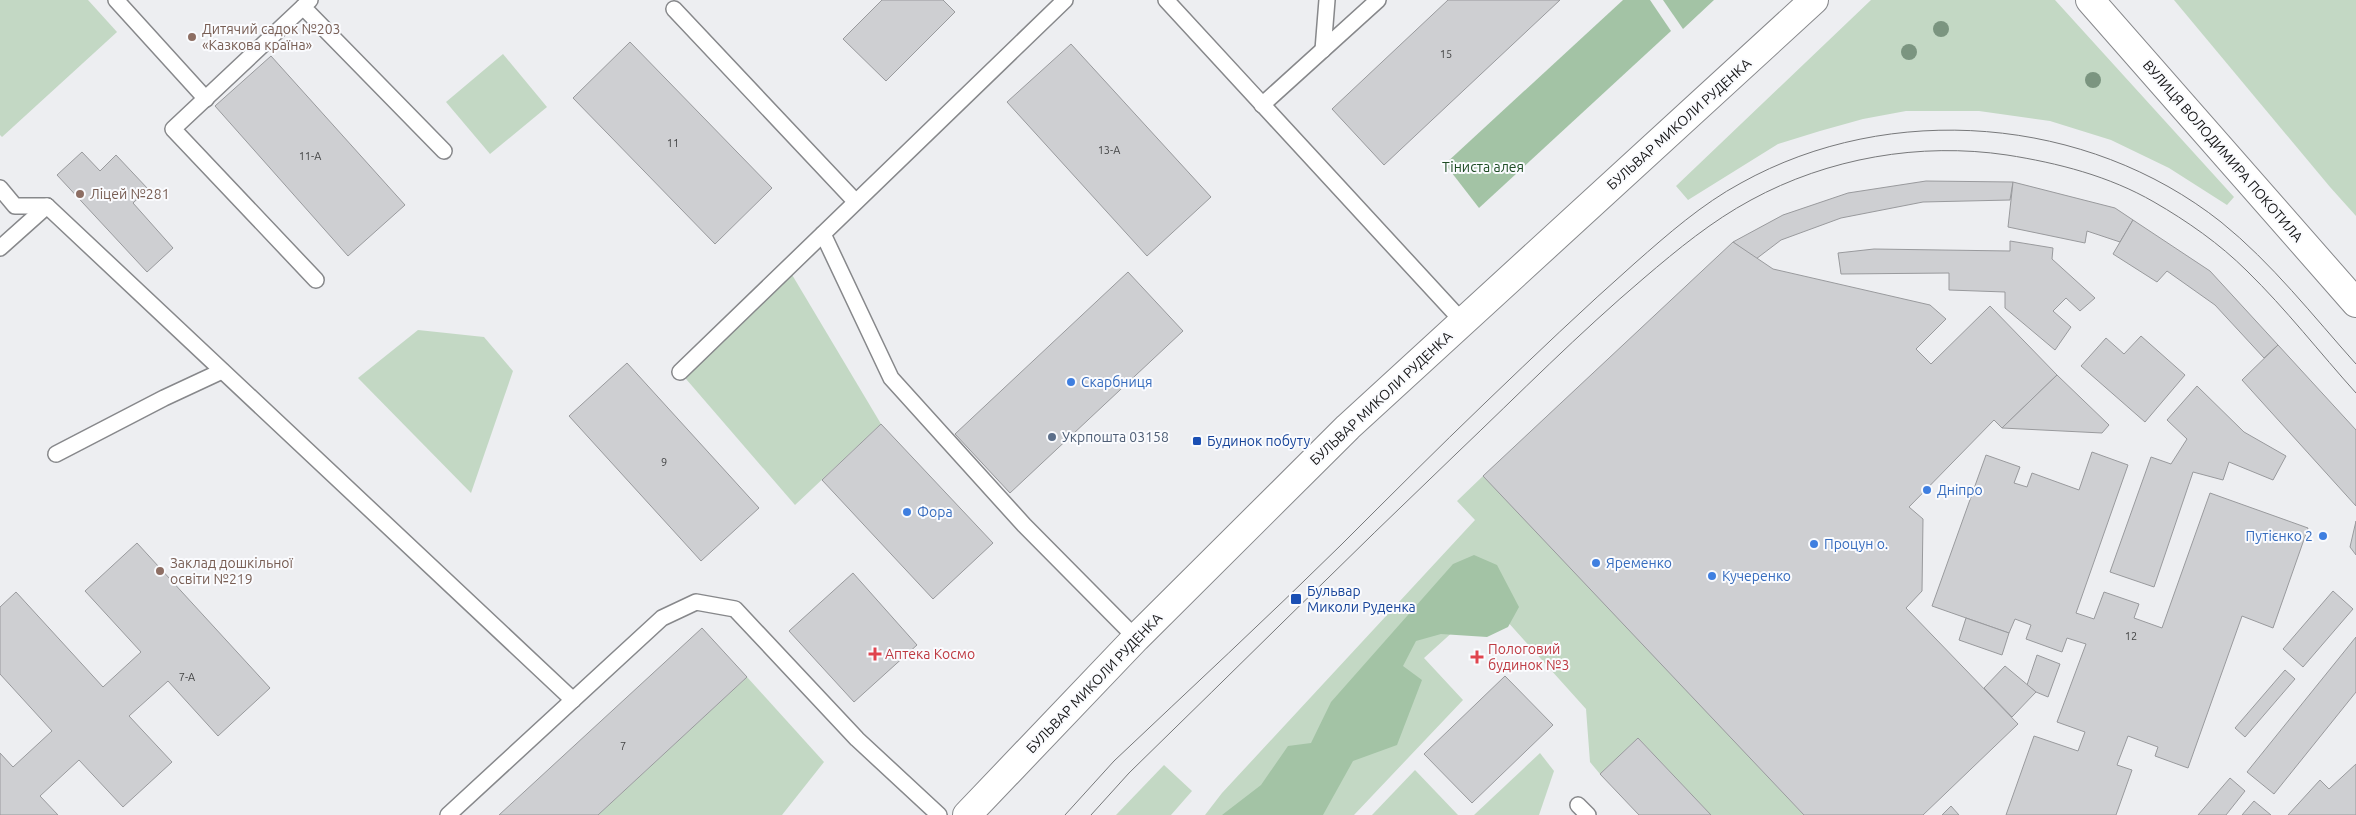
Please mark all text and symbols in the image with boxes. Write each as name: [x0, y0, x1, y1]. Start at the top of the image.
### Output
place label: Дитячий садок №203 «Казкова країна»: [202, 21, 341, 53]
marker: Дитячий садок №203 «Казкова країна»: [186, 31, 198, 43]
house number: 15: [1440, 48, 1452, 60]
street label: БУЛЬВАР МИКОЛИ РУДЕНКА: [1604, 55, 1754, 193]
street label: ВУЛИЦЯ ВОЛОДИМИРА ПОКОТИЛА: [2140, 57, 2306, 245]
house number: 11: [667, 137, 679, 149]
house number: 13-А: [1098, 144, 1121, 156]
house number: 11-А: [299, 150, 322, 162]
park label: Тіниста алея: [1442, 159, 1524, 175]
place label: Ліцей №281: [90, 186, 170, 202]
marker: Ліцей №281: [74, 188, 86, 200]
street label: БУЛЬВАР МИКОЛИ РУДЕНКА: [1307, 328, 1455, 468]
place label: Скарбниця: [1081, 374, 1152, 390]
marker: Скарбниця: [1065, 376, 1077, 388]
place label: Укрпошта 03158: [1062, 429, 1169, 445]
marker: Укрпошта 03158: [1046, 431, 1058, 443]
place label: Будинок побуту: [1207, 433, 1310, 449]
marker: Будинок побуту: [1191, 435, 1203, 447]
house number: 9: [661, 456, 667, 468]
place label: Дніпро: [1937, 482, 1983, 498]
marker: Дніпро: [1921, 484, 1933, 496]
place label: Фора: [917, 504, 953, 520]
marker: Фора: [901, 506, 913, 518]
place label: Путієнко 2: [2246, 528, 2313, 544]
marker: Путієнко 2: [2317, 530, 2329, 542]
place label: Процун о.: [1824, 536, 1888, 552]
marker: Процун о.: [1808, 538, 1820, 550]
place label: Заклад дошкільної освіти №219: [170, 555, 294, 587]
place label: Яременко: [1606, 555, 1672, 571]
marker: Яременко: [1590, 557, 1602, 569]
marker: Заклад дошкільної освіти №219: [154, 565, 166, 577]
place label: Кучеренко: [1722, 568, 1791, 584]
marker: Кучеренко: [1706, 570, 1718, 582]
place label: Бульвар Миколи Руденка: [1307, 583, 1416, 615]
marker: Бульвар Миколи Руденка: [1289, 592, 1303, 606]
street label: БУЛЬВАР МИКОЛИ РУДЕНКА: [1023, 610, 1165, 756]
house number: 12: [2125, 630, 2137, 642]
place label: Пологовий будинок №3: [1488, 641, 1569, 673]
place label: Аптека Космо: [885, 646, 975, 662]
marker: Аптека Космо: [869, 648, 881, 660]
marker: Пологовий будинок №3: [1470, 650, 1484, 664]
house number: 7-А: [179, 671, 196, 683]
house number: 7: [620, 740, 626, 752]

